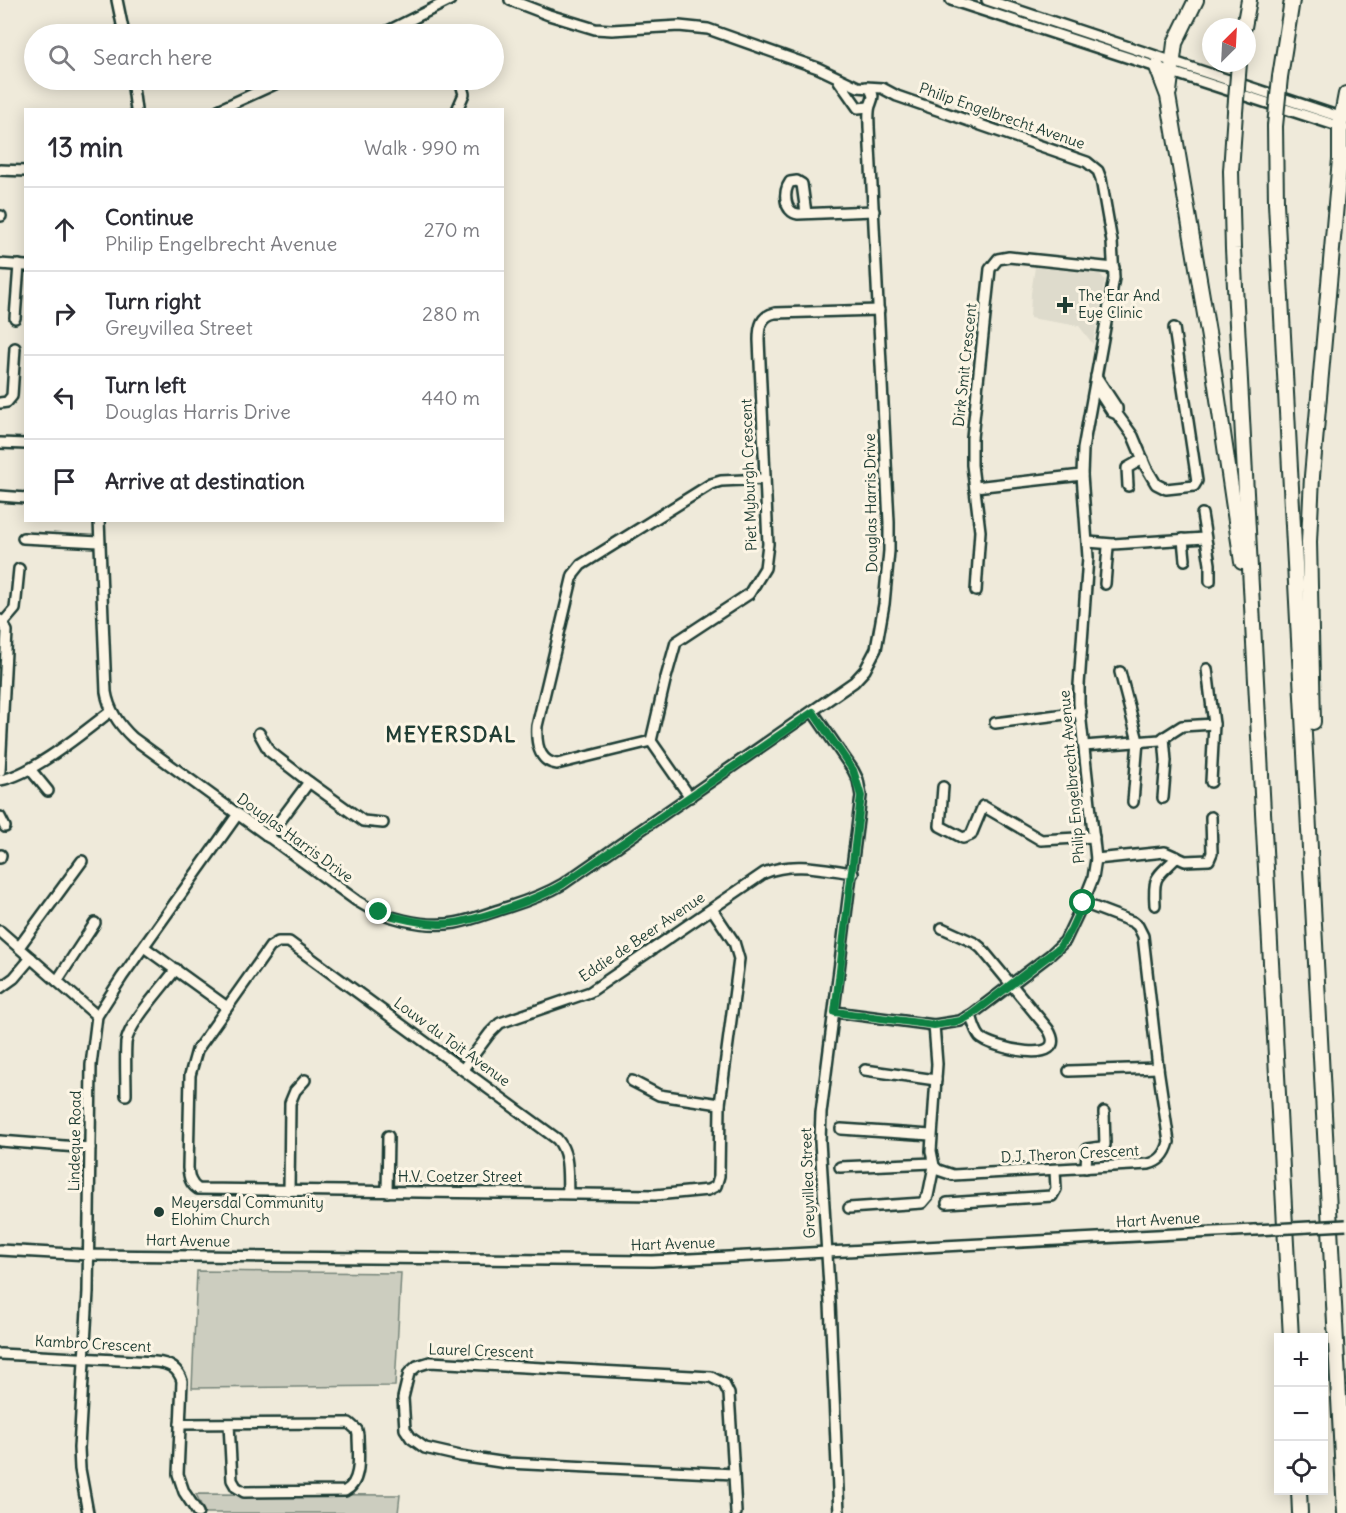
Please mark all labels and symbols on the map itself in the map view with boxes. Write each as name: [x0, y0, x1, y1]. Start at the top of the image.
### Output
north arrow: [1202, 18, 1256, 72]
street label: Philip Engelbrecht Avenue: [917, 78, 1088, 153]
place label: The Ear And Eye Clinic: [1078, 286, 1160, 322]
marker: The Ear And Eye Clinic: [1056, 296, 1074, 314]
street label: Dirk Smit Crescent: [949, 302, 980, 428]
street label: Piet Myburgh Crescent: [736, 398, 761, 552]
street label: Douglas Harris Drive: [860, 433, 881, 573]
street label: Philip Engelbrecht Avenue: [1054, 689, 1089, 865]
district label: MEYERSDAL: [385, 721, 517, 748]
street label: Douglas Harris Drive: [233, 789, 357, 886]
street label: Eddie de Beer Avenue: [575, 887, 708, 986]
route start: [1069, 889, 1095, 915]
route end: [365, 898, 391, 924]
street label: Louw du Toit Avenue: [390, 993, 514, 1090]
street label: Lindeque Road: [64, 1090, 85, 1192]
street label: Greyvillea Street: [796, 1127, 819, 1239]
street label: D.J. Theron Crescent: [1000, 1140, 1140, 1167]
street label: H.V. Coetzer Street: [398, 1167, 522, 1186]
place label: Meyersdal Community Elohim Church: [171, 1193, 324, 1229]
marker: Meyersdal Community Elohim Church: [152, 1205, 166, 1219]
street label: Hart Avenue: [1115, 1208, 1201, 1231]
street label: Hart Avenue: [146, 1230, 230, 1251]
street label: Hart Avenue: [630, 1233, 715, 1254]
street label: Kambro Crescent: [34, 1331, 152, 1356]
street label: Laurel Crescent: [428, 1339, 534, 1362]

